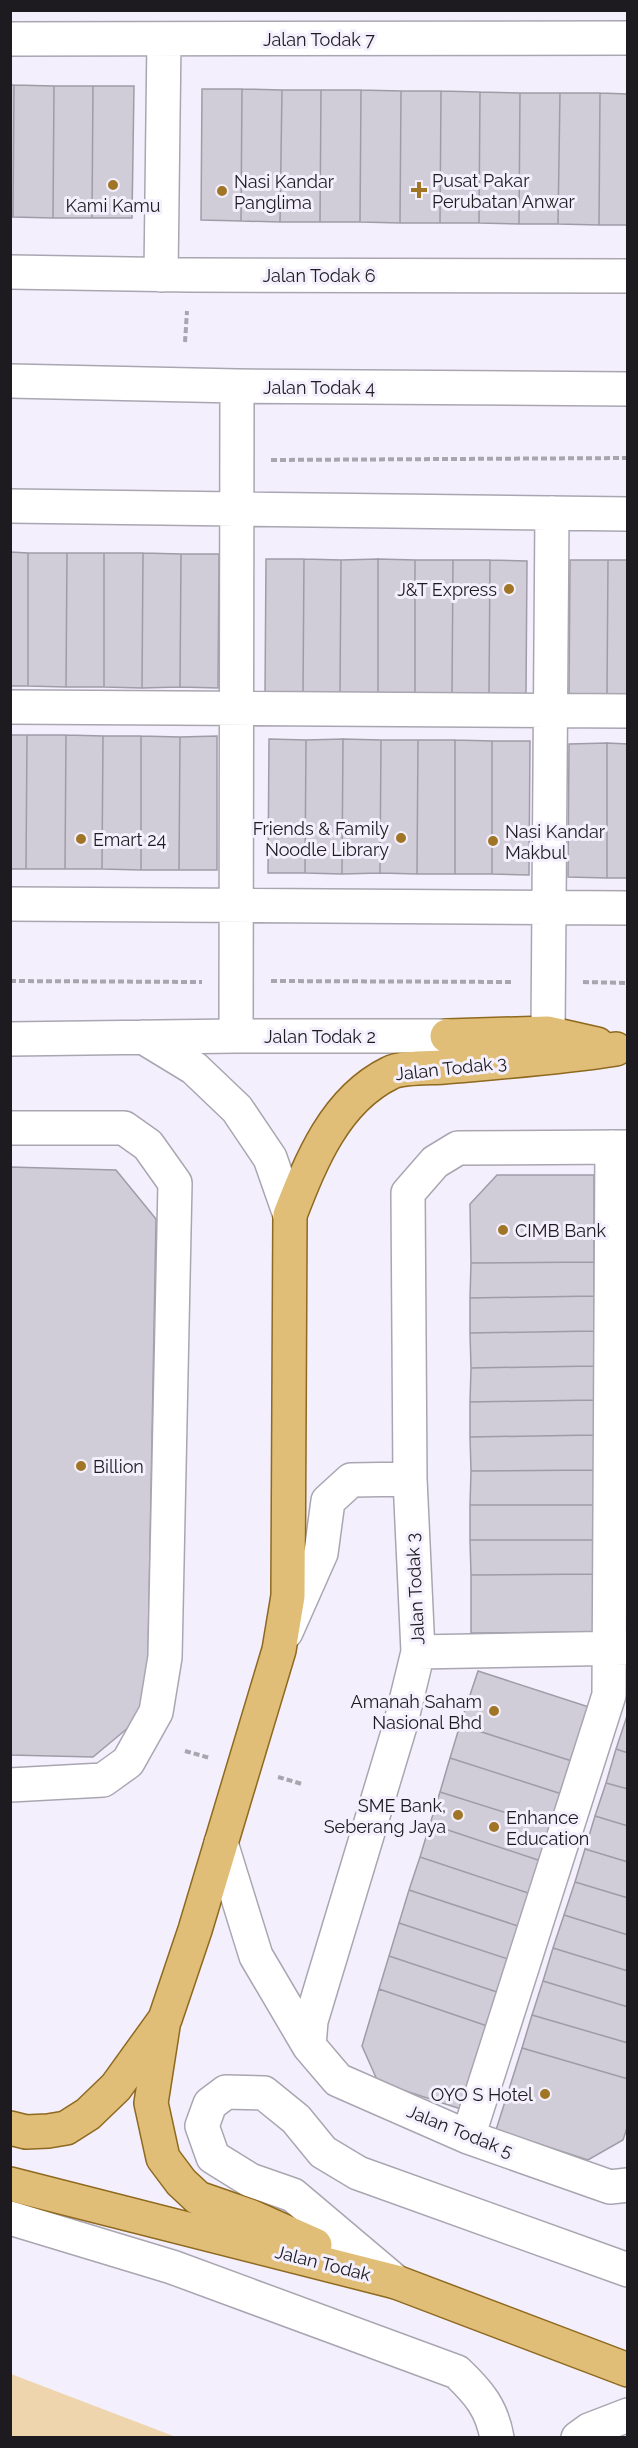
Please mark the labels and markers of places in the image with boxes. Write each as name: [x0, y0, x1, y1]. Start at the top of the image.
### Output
place label: Pusat Pakar Perubatan Anwar: [432, 170, 575, 212]
place label: Nasi Kandar Panglima: [234, 171, 335, 213]
marker: Kami Kamu: [106, 178, 120, 192]
marker: Pusat Pakar Perubatan Anwar: [410, 181, 428, 199]
marker: Nasi Kandar Panglima: [215, 184, 229, 198]
place label: Kami Kamu: [65, 195, 161, 216]
place label: J&T Express: [397, 579, 497, 600]
marker: J&T Express: [502, 582, 516, 596]
place label: Friends & Family Noodle Library: [253, 818, 389, 860]
place label: Nasi Kandar Makbul: [505, 821, 606, 863]
place label: Emart 24: [93, 829, 167, 850]
marker: Friends & Family Noodle Library: [394, 831, 408, 845]
marker: Emart 24: [74, 832, 88, 846]
marker: Nasi Kandar Makbul: [486, 834, 500, 848]
place label: CIMB Bank: [515, 1220, 606, 1241]
marker: CIMB Bank: [496, 1223, 510, 1237]
place label: Billion: [93, 1456, 144, 1477]
marker: Billion: [74, 1459, 88, 1473]
place label: Amanah Saham Nasional Bhd: [351, 1691, 482, 1733]
marker: Amanah Saham Nasional Bhd: [487, 1704, 501, 1718]
place label: SME Bank, Seberang Jaya: [324, 1795, 446, 1837]
place label: Enhance Education: [506, 1807, 589, 1849]
marker: SME Bank, Seberang Jaya: [451, 1808, 465, 1822]
marker: Enhance Education: [487, 1820, 501, 1834]
place label: OYO S Hotel: [431, 2084, 533, 2105]
marker: OYO S Hotel: [538, 2087, 552, 2101]

